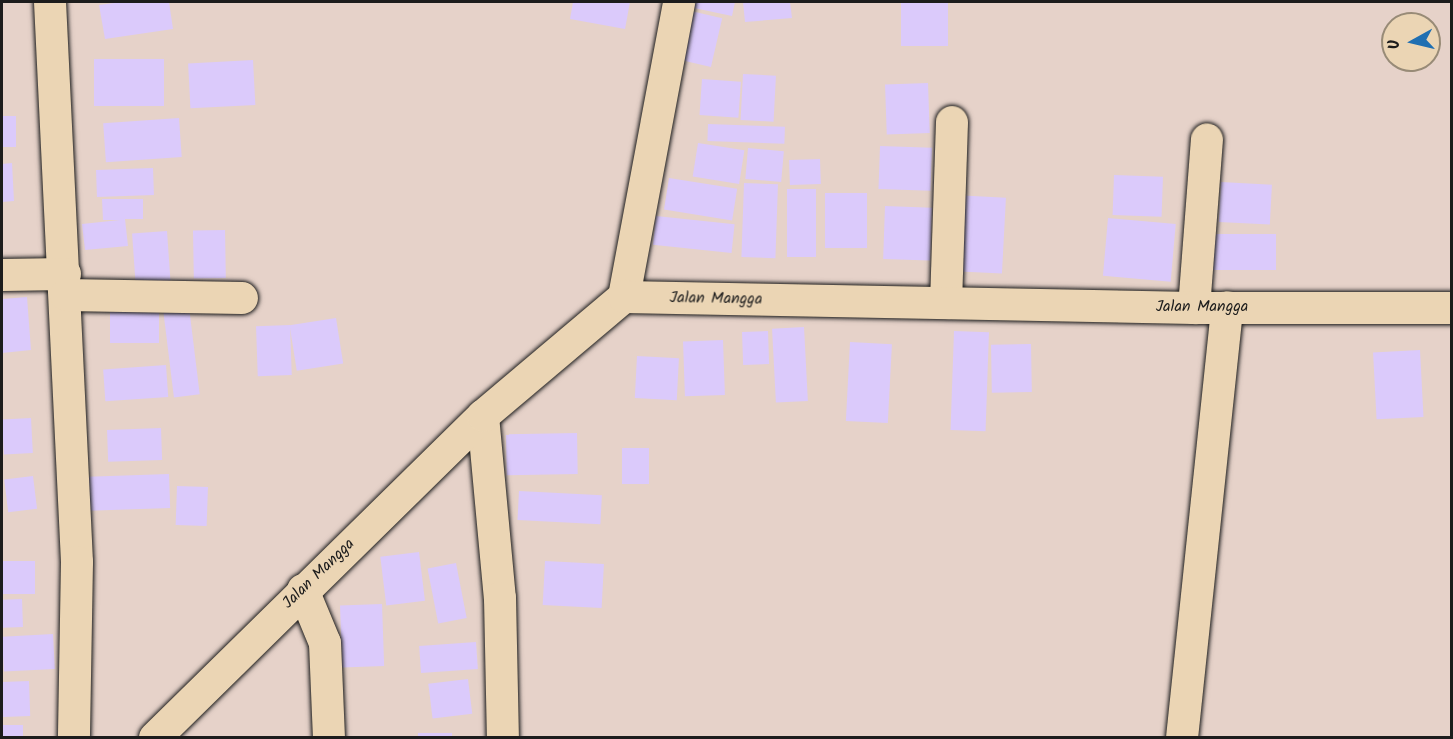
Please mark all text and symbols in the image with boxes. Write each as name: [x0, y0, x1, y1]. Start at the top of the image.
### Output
north arrow: [1381, 12, 1441, 72]
text: U: [1382, 38, 1408, 51]
street label: Jalan Mangga: [669, 289, 763, 309]
street label: Jalan Mangga: [1156, 297, 1248, 317]
street label: Jalan Mangga: [279, 535, 359, 613]

